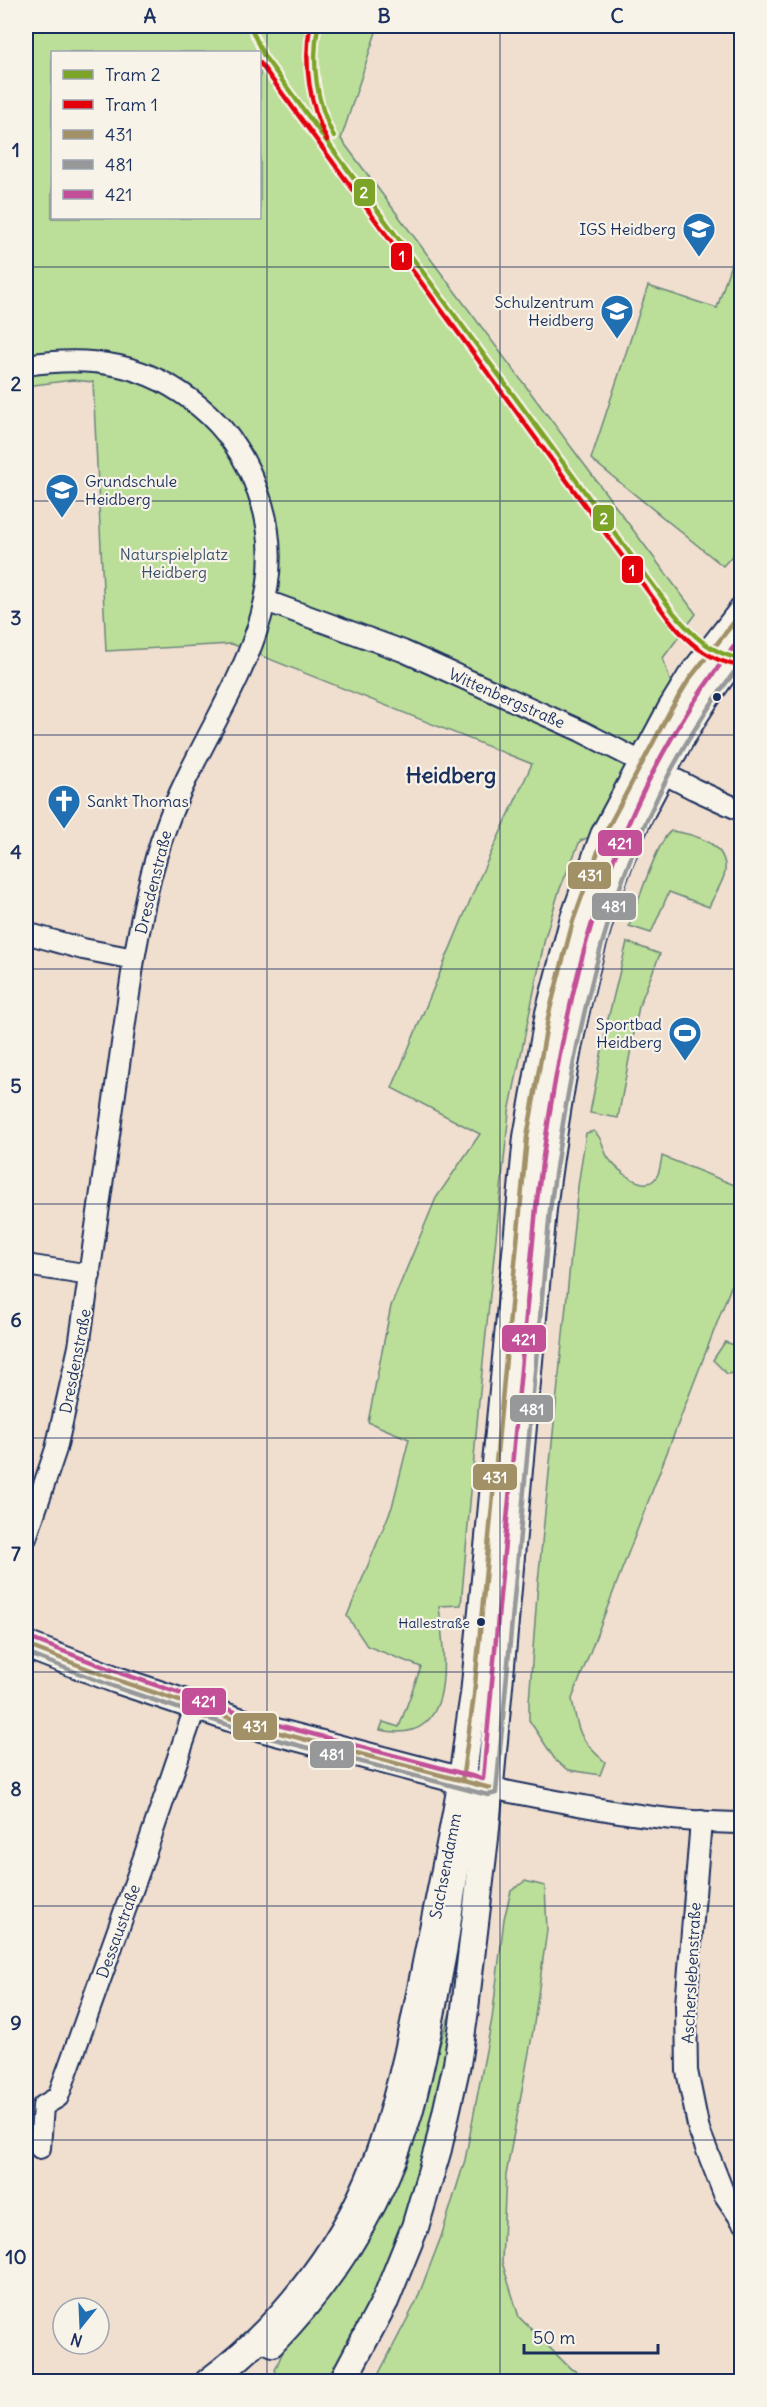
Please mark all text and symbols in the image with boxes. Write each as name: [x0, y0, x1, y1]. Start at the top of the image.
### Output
text: A: [144, 3, 157, 28]
text: B: [377, 3, 391, 28]
text: C: [610, 3, 624, 28]
legend: [51, 51, 261, 219]
text: Tram 2: [105, 63, 161, 86]
text: Tram 1: [105, 93, 158, 116]
text: 431: [105, 123, 133, 146]
text: 1: [12, 137, 20, 162]
text: 481: [105, 153, 133, 176]
line badge: 2: [353, 178, 376, 207]
text: 2: [360, 182, 369, 202]
text: 421: [105, 183, 132, 206]
school or university icon: IGS Heidberg: [681, 211, 717, 258]
place label: IGS Heidberg: [579, 219, 676, 239]
line badge: 1: [390, 242, 413, 271]
text: 1: [399, 246, 405, 266]
place label: Schulzentrum Heidberg: [494, 292, 594, 330]
school or university icon: Schulzentrum Heidberg: [599, 293, 635, 340]
text: 2: [11, 371, 22, 396]
place label: Grundschule Heidberg: [85, 471, 177, 509]
school or university icon: Grundschule Heidberg: [44, 472, 80, 519]
line badge: 2: [592, 504, 615, 532]
text: 2: [600, 508, 609, 528]
park label: Naturspielplatz Heidberg: [120, 544, 229, 582]
line badge: 1: [621, 555, 644, 584]
text: 1: [629, 560, 635, 580]
text: 3: [10, 605, 22, 630]
street label: Wittenbergstraße: [446, 663, 568, 733]
unlabelled marker: [711, 691, 723, 703]
district label: Heidberg: [406, 761, 496, 789]
church icon: Sankt Thomas: [46, 783, 82, 830]
place label: Sankt Thomas: [87, 791, 189, 811]
street label: Dresdenstraße: [130, 828, 176, 936]
line badge: 421: [597, 829, 643, 857]
text: 421: [608, 833, 632, 853]
text: 4: [10, 839, 22, 864]
line badge: 431: [567, 861, 612, 890]
text: 431: [578, 865, 602, 885]
line badge: 481: [591, 892, 637, 921]
text: 481: [602, 896, 626, 916]
place label: Sportbad Heidberg: [596, 1014, 662, 1052]
sports icon: Sportbad Heidberg: [667, 1015, 703, 1062]
text: 5: [10, 1073, 22, 1098]
text: 6: [10, 1307, 22, 1332]
street label: Dresdenstraße: [55, 1307, 95, 1415]
line badge: 421: [501, 1324, 547, 1353]
text: 421: [512, 1329, 536, 1349]
line badge: 481: [509, 1394, 554, 1423]
text: 481: [520, 1399, 544, 1419]
line badge: 431: [472, 1463, 518, 1491]
text: 431: [483, 1467, 507, 1487]
text: 7: [11, 1541, 21, 1566]
place label: Hallestraße: [398, 1614, 470, 1632]
marker: Hallestraße: [475, 1616, 487, 1628]
line badge: 421: [181, 1687, 227, 1716]
text: 421: [192, 1691, 216, 1711]
line badge: 431: [232, 1712, 278, 1741]
text: 431: [243, 1716, 267, 1736]
line badge: 481: [309, 1740, 355, 1769]
text: 481: [320, 1744, 344, 1764]
text: 8: [10, 1776, 22, 1801]
street label: Sachsendamm: [425, 1812, 465, 1920]
street label: Dessaustraße: [92, 1881, 144, 1981]
street label: Ascherslebenstraße: [677, 1902, 705, 2044]
text: 9: [10, 2010, 22, 2035]
text: 10: [5, 2244, 27, 2269]
north arrow: [51, 2296, 111, 2356]
scale bar: [524, 2317, 658, 2355]
text: 50 m: [533, 2326, 575, 2349]
text: N: [68, 2329, 85, 2351]

